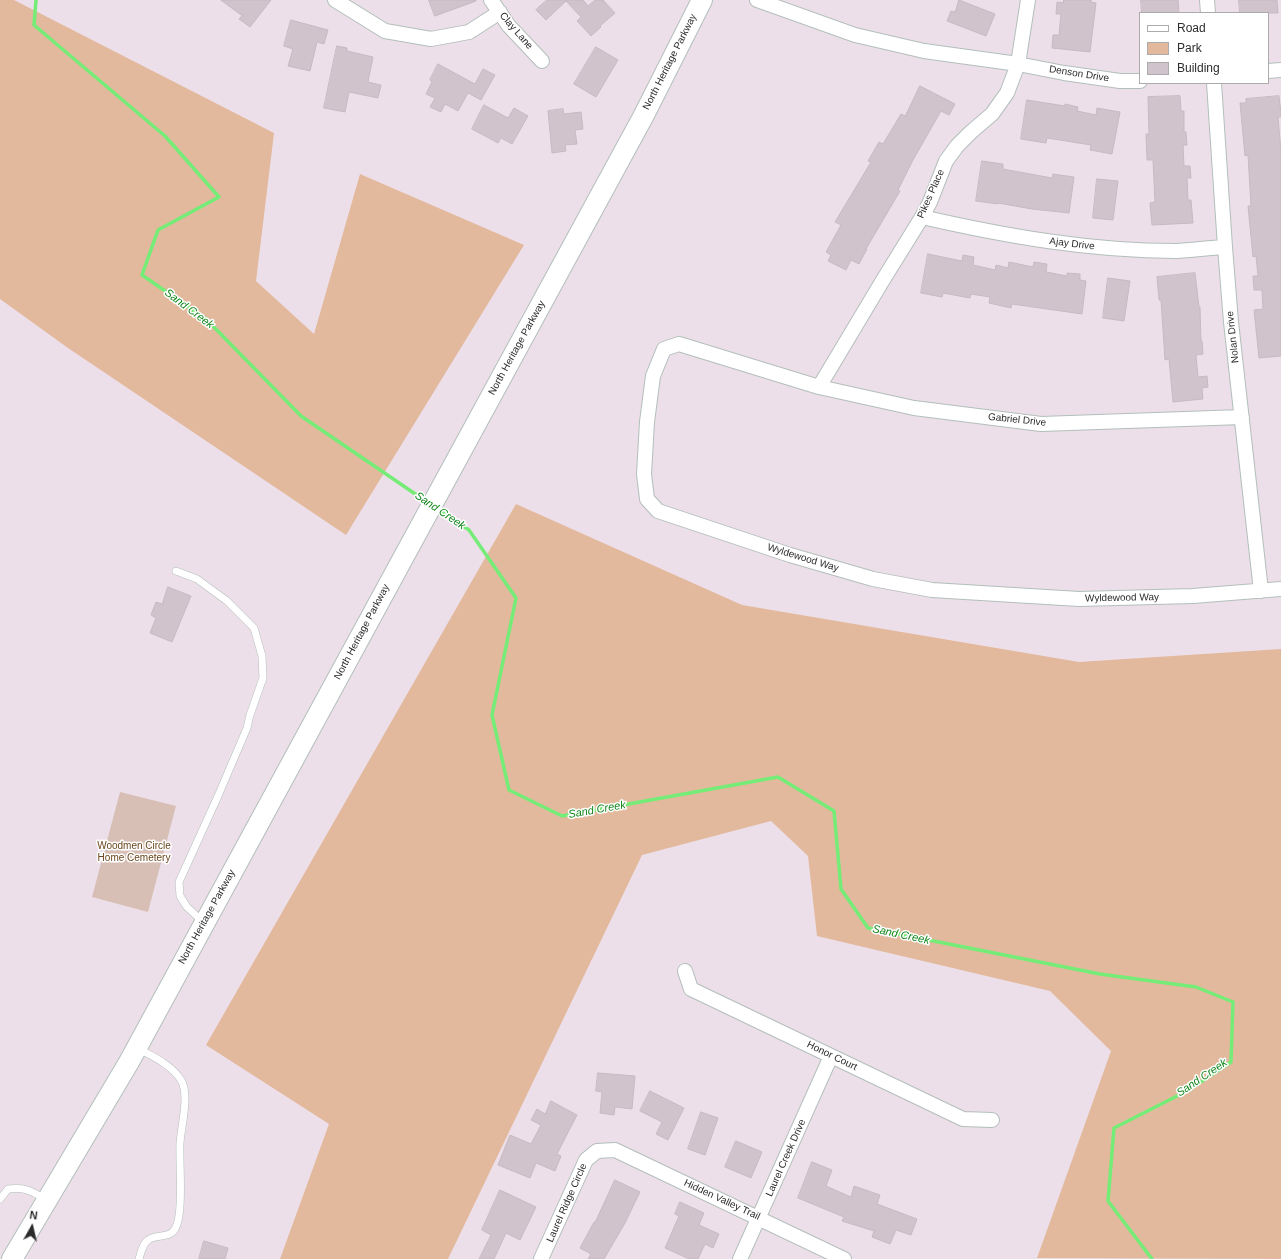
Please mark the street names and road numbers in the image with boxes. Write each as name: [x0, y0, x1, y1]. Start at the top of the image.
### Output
street label: Clay Lane: [497, 10, 535, 52]
street label: North Heritage Parkway: [641, 12, 699, 112]
street label: Denson Drive: [1048, 63, 1110, 85]
street label: Pikes Place: [915, 168, 947, 220]
street label: Ajay Drive: [1049, 235, 1095, 253]
street label: North Heritage Parkway: [486, 299, 548, 397]
street label: Nolan Drive: [1224, 310, 1242, 364]
street label: Gabriel Drive: [987, 411, 1047, 429]
street label: Wyldewood Way: [766, 541, 840, 575]
street label: North Heritage Parkway: [332, 582, 392, 682]
street label: Wyldewood Way: [1085, 591, 1159, 605]
street label: North Heritage Parkway: [176, 868, 238, 966]
street label: Honor Court: [805, 1039, 859, 1073]
street label: Laurel Creek Drive: [764, 1117, 808, 1199]
street label: Laurel Ridge Circle: [544, 1162, 590, 1244]
street label: Hidden Valley Trail: [682, 1177, 762, 1223]

